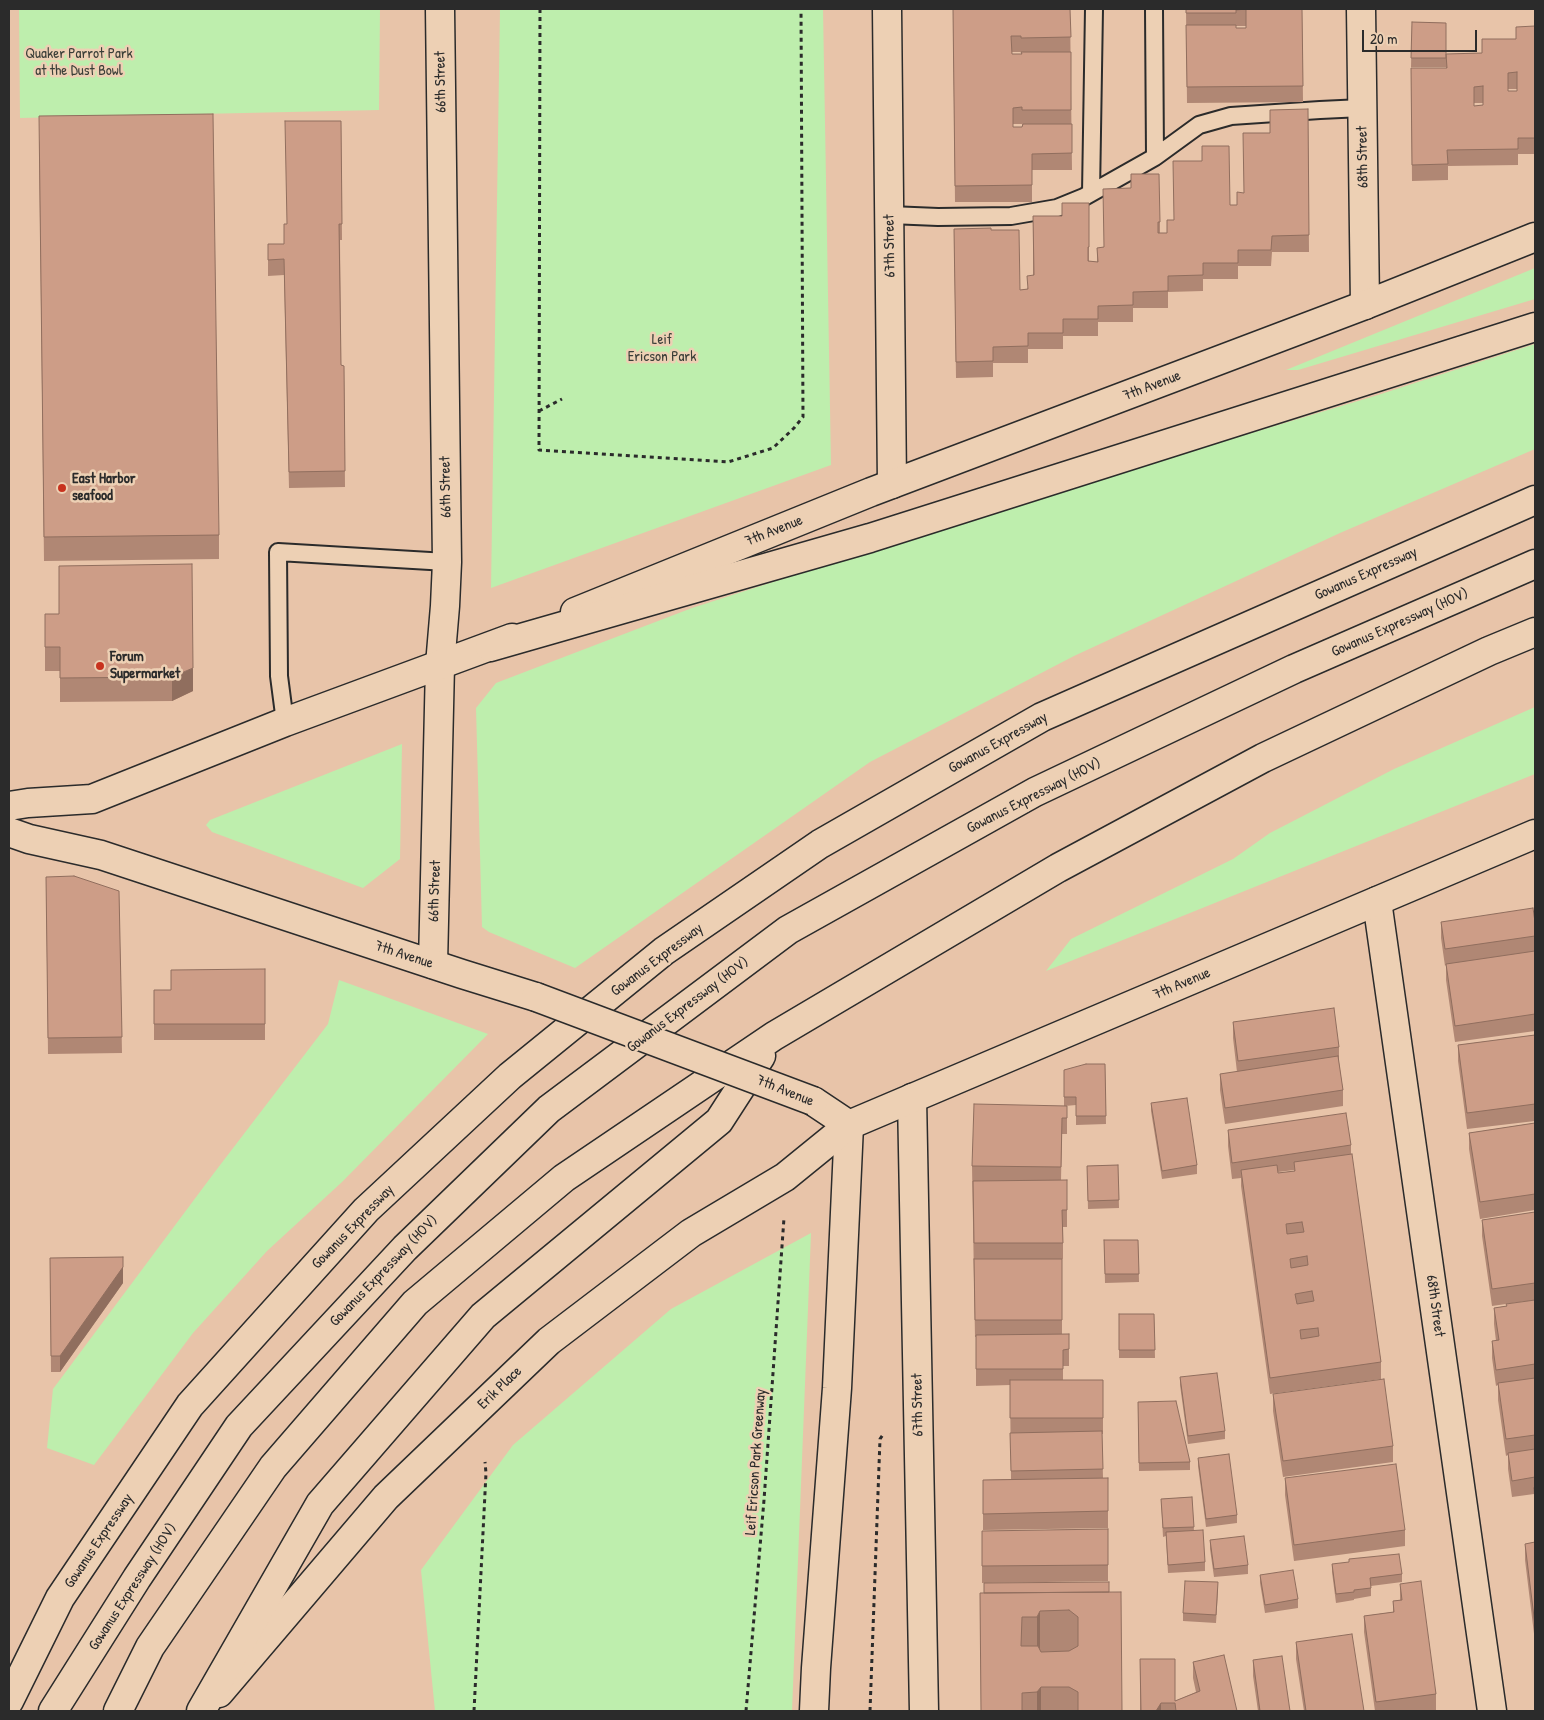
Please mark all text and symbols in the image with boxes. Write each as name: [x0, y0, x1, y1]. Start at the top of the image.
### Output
scale bar: [1364, 20, 1479, 52]
text: 20 m: [1370, 28, 1397, 49]
park label: Quaker Parrot Park at the Dust Bowl: [25, 45, 133, 80]
street label: 66th Street: [431, 51, 451, 113]
street label: 68th Street: [1353, 126, 1373, 188]
street label: 67th Street: [880, 214, 900, 278]
park label: Leif Ericson Park: [628, 331, 696, 366]
street label: 7th Avenue: [1121, 367, 1183, 405]
street label: 66th Street: [436, 456, 456, 518]
place label: East Harbor seafood: [72, 470, 136, 505]
marker: East Harbor seafood: [56, 482, 68, 494]
street label: 7th Avenue: [743, 511, 805, 551]
street label: Gowanus Expressway: [1312, 543, 1420, 605]
street label: Gowanus Expressway (HOV): [1329, 585, 1471, 661]
place label: Forum Supermarket: [110, 648, 180, 683]
marker: Forum Supermarket: [94, 660, 106, 672]
street label: Gowanus Expressway: [945, 708, 1051, 778]
street label: Gowanus Expressway (HOV): [964, 754, 1104, 838]
street label: 66th Street: [425, 860, 445, 922]
street label: Gowanus Expressway: [608, 920, 706, 1000]
street label: 7th Avenue: [373, 937, 435, 973]
street label: Gowanus Expressway (HOV): [623, 953, 753, 1057]
street label: 7th Avenue: [1151, 964, 1213, 1004]
street label: 7th Avenue: [754, 1071, 816, 1111]
street label: Gowanus Expressway: [308, 1181, 398, 1273]
street label: Gowanus Expressway (HOV): [326, 1212, 442, 1330]
street label: 68th Street: [1422, 1274, 1448, 1338]
street label: Erik Place: [474, 1363, 526, 1413]
street label: 67th Street: [908, 1373, 928, 1437]
street label: Leif Ericson Park Greenway: [742, 1388, 770, 1536]
street label: Gowanus Expressway: [61, 1490, 137, 1592]
street label: Gowanus Expressway (HOV): [85, 1520, 181, 1654]

